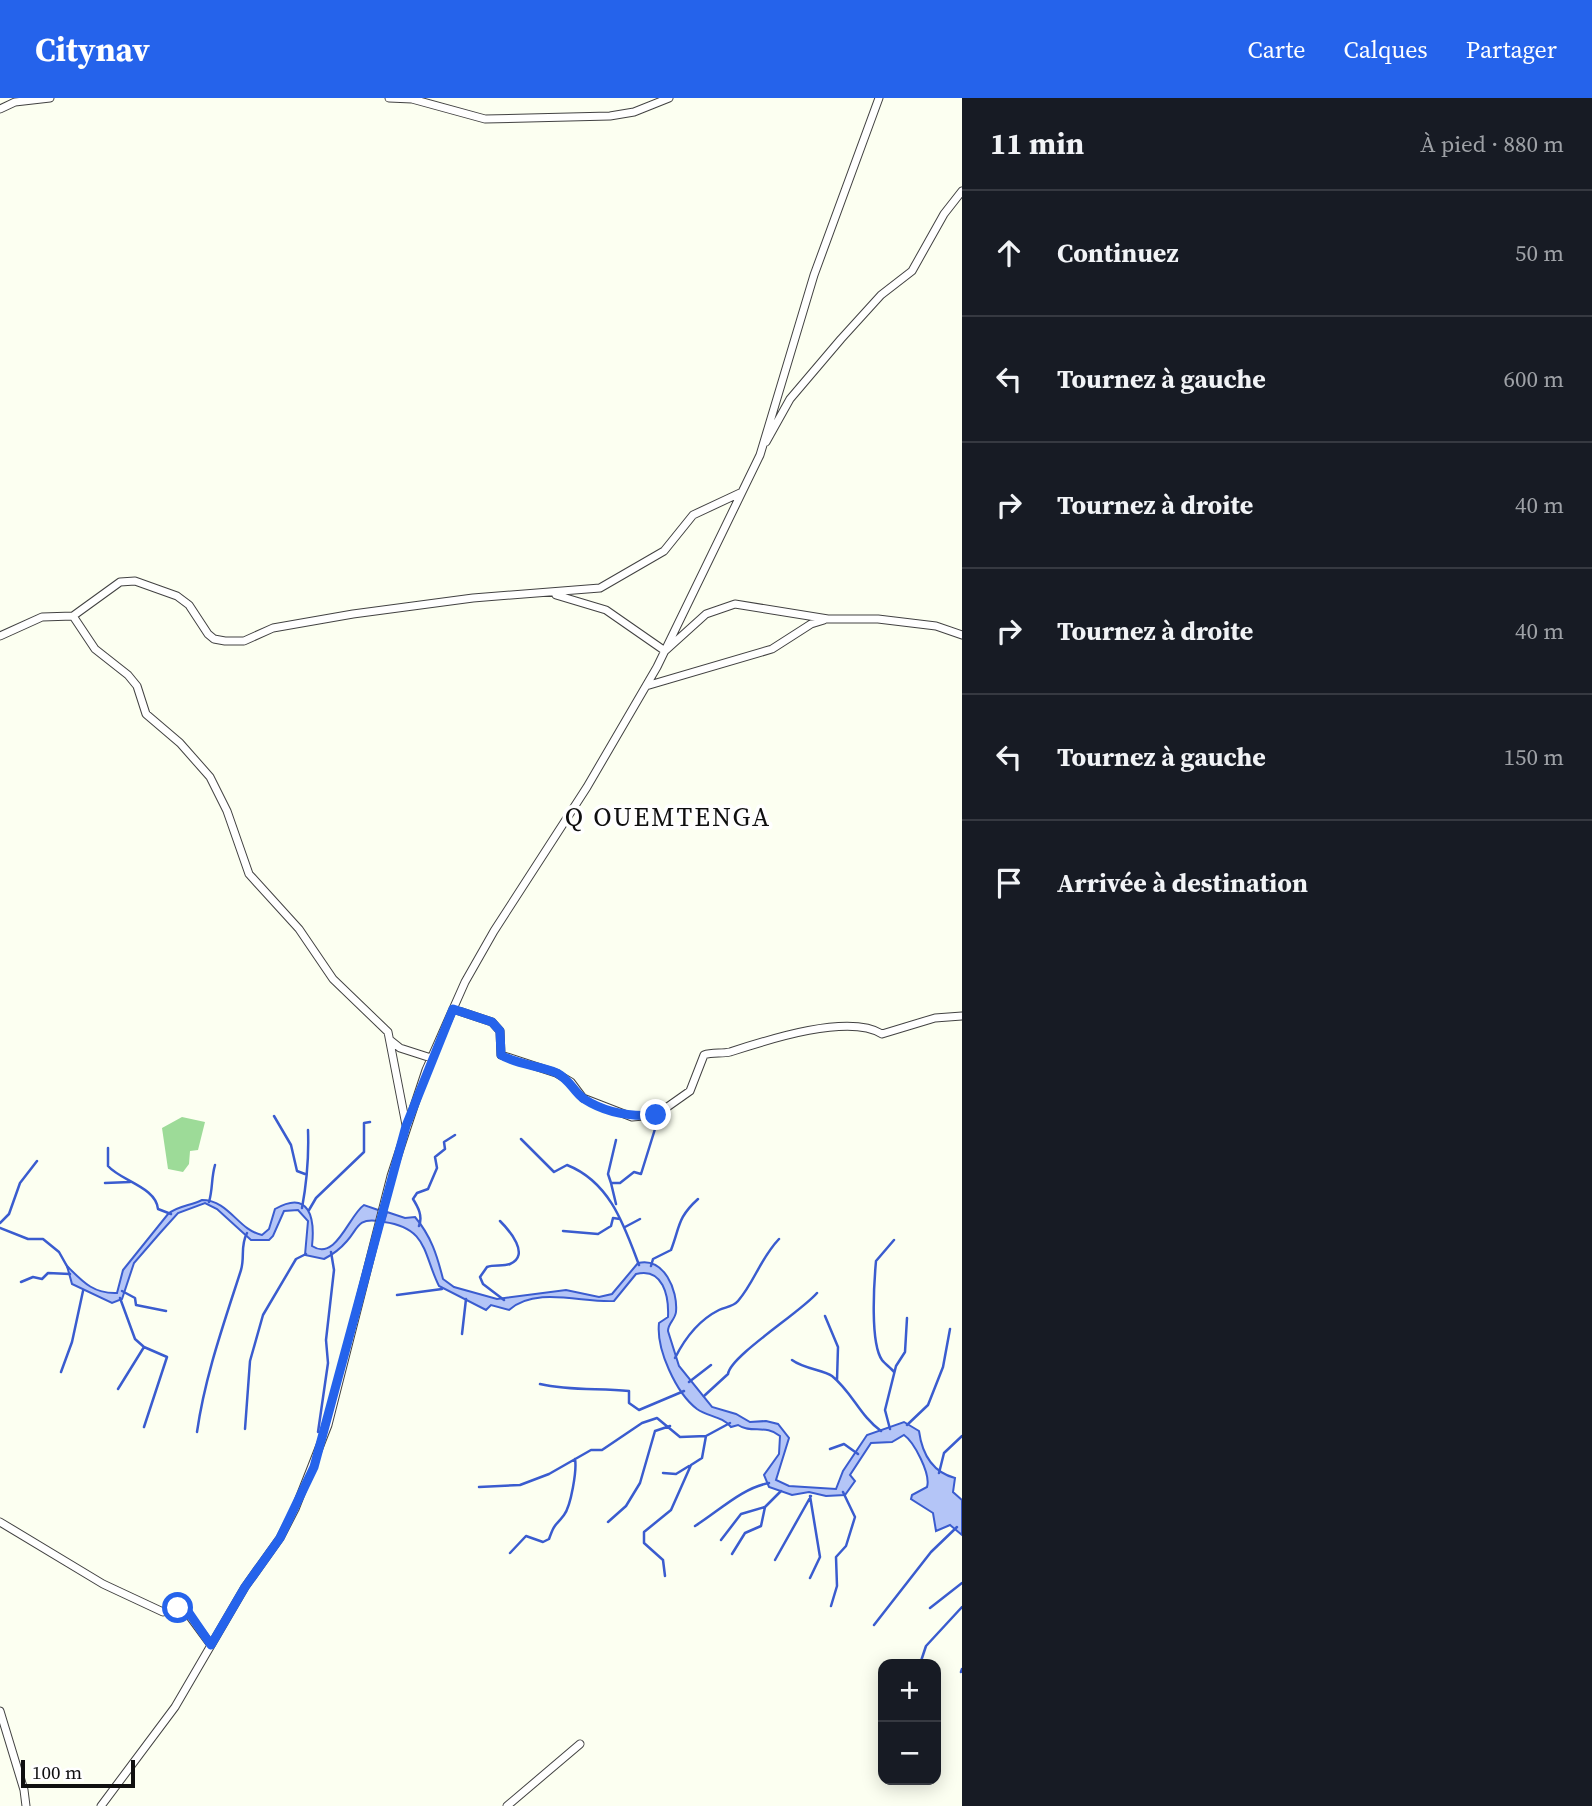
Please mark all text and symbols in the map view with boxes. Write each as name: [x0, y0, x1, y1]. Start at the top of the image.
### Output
text: Citynav: [35, 27, 150, 72]
text: Carte: [1248, 33, 1306, 66]
text: Calques: [1344, 33, 1428, 66]
text: Partager: [1466, 33, 1557, 66]
text: 11 min: [990, 123, 1084, 164]
text: À pied · 880 m: [1420, 128, 1564, 160]
icon: ahead: [990, 234, 1028, 272]
text: Continuez: [1057, 235, 1178, 271]
text: 50 m: [1515, 237, 1564, 269]
icon: left: [990, 360, 1028, 398]
text: Tournez à gauche: [1057, 361, 1266, 397]
text: 600 m: [1503, 363, 1564, 395]
icon: right: [990, 486, 1028, 524]
text: Tournez à droite: [1057, 487, 1253, 523]
text: 40 m: [1515, 489, 1564, 521]
icon: right: [990, 612, 1028, 650]
text: Tournez à droite: [1057, 613, 1253, 649]
text: 40 m: [1515, 615, 1564, 647]
icon: left: [990, 738, 1028, 776]
text: Tournez à gauche: [1057, 739, 1266, 775]
text: 150 m: [1503, 741, 1564, 773]
district label: Q OUEMTENGA: [565, 799, 771, 835]
icon: arrive: [990, 864, 1028, 902]
text: Arrivée à destination: [1057, 865, 1308, 901]
route end: [640, 1099, 671, 1130]
route start: [162, 1592, 193, 1623]
map controls: [878, 1659, 941, 1785]
button: +: [878, 1659, 941, 1722]
button: −: [878, 1722, 941, 1785]
scale bar: [21, 1757, 135, 1789]
text: 100 m: [32, 1759, 82, 1785]

